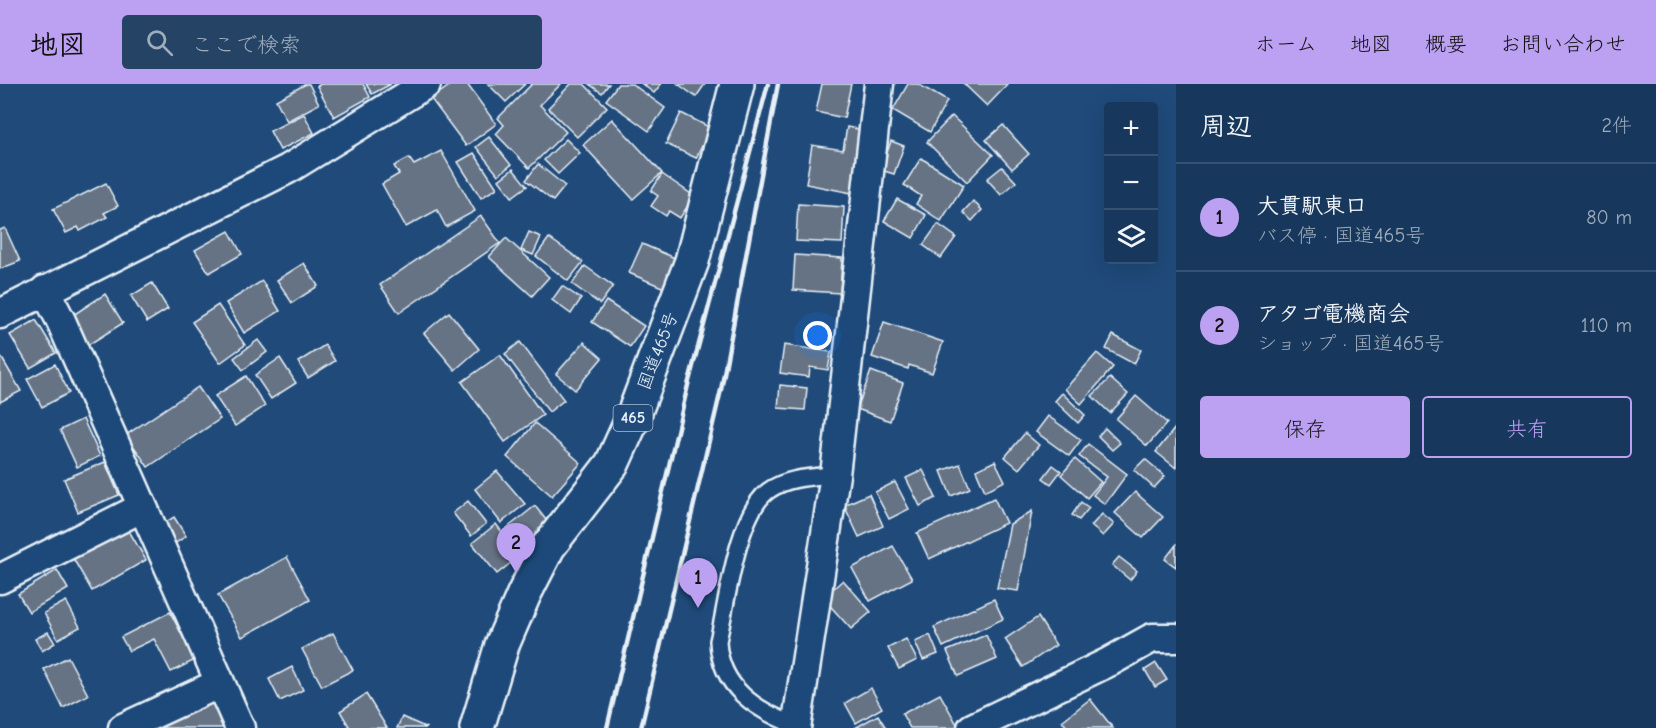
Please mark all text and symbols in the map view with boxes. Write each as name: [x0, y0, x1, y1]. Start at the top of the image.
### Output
search box: [122, 15, 542, 69]
icon: search: [143, 26, 176, 59]
text: 地図: [30, 29, 86, 61]
text: ここで検索: [191, 32, 301, 58]
text: ホーム: [1255, 32, 1317, 56]
text: 地図: [1350, 32, 1392, 56]
text: 概要: [1425, 32, 1467, 56]
text: お問い合わせ: [1500, 32, 1626, 56]
map controls: [1104, 102, 1158, 264]
button: +: [1104, 102, 1158, 156]
text: 周辺: [1200, 112, 1252, 142]
text: 2件: [1602, 114, 1632, 137]
button: −: [1104, 156, 1158, 210]
text: 大貫駅東口: [1257, 193, 1367, 219]
text: 1: [1216, 206, 1223, 229]
text: 80 m: [1586, 206, 1632, 229]
button: layers: [1104, 210, 1158, 264]
text: バス停 · 国道465号: [1257, 224, 1425, 247]
text: アタゴ電機商会: [1257, 301, 1410, 327]
street label: 国道465号: [633, 309, 683, 393]
text: 2: [1215, 314, 1224, 337]
text: 110 m: [1581, 314, 1632, 337]
your location: [803, 321, 832, 350]
text: ショップ · 国道465号: [1257, 332, 1444, 355]
button: 保存: [1200, 396, 1410, 458]
button: 共有: [1422, 396, 1632, 458]
road number: 465: [614, 405, 652, 431]
pin: 2: [496, 524, 536, 573]
pin: 1: [678, 558, 718, 608]

